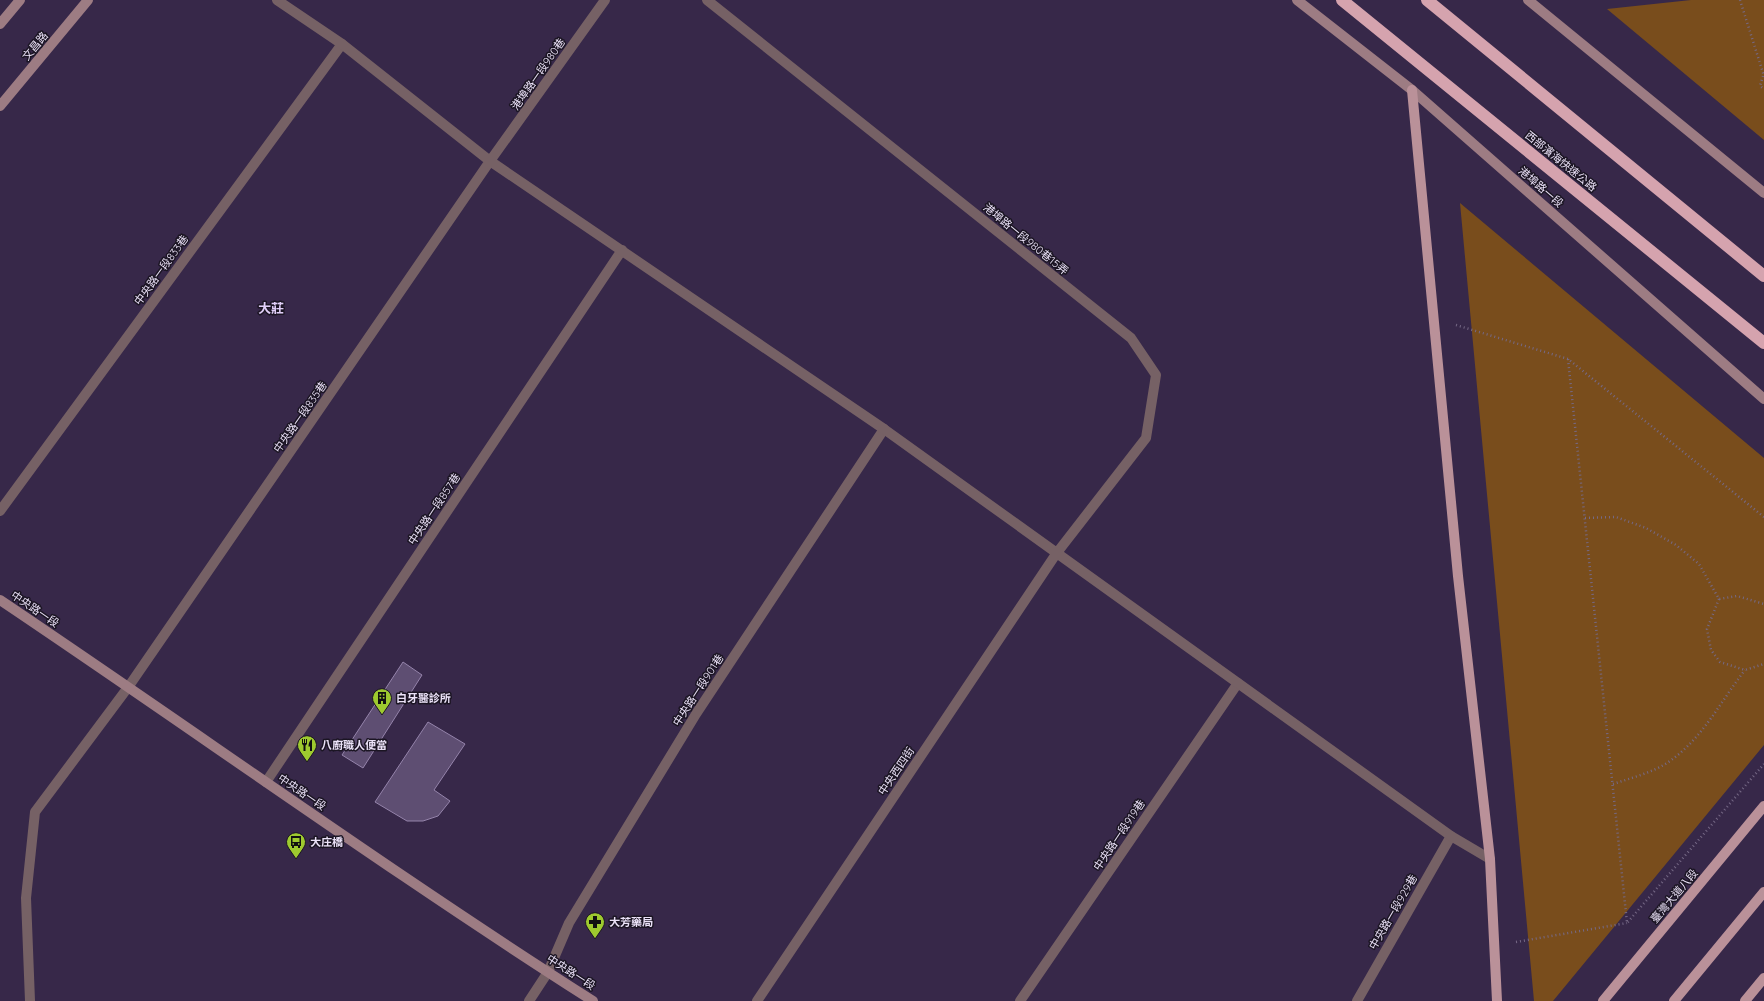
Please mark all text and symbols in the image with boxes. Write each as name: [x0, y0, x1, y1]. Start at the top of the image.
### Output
street label: 文昌路: [19, 29, 51, 63]
street label: 港埠路一段980巷: [508, 35, 568, 113]
street label: 西部濱海快速公路: [1522, 128, 1600, 194]
street label: 港埠路一段: [1516, 164, 1566, 210]
street label: 港埠路一段980巷15弄: [981, 200, 1071, 278]
street label: 中央路一段833巷: [131, 232, 191, 308]
district label: 大莊: [258, 300, 284, 316]
street label: 中央路一段835巷: [270, 379, 330, 455]
street label: 中央路一段857巷: [405, 470, 463, 548]
street label: 中央路一段: [8, 588, 62, 630]
street label: 中央路一段901巷: [670, 651, 726, 729]
building icon: 白牙醫診所: [371, 687, 393, 715]
place label: 白牙醫診所: [396, 691, 451, 705]
restaurant icon: 八廚職人便當: [296, 734, 318, 762]
place label: 八廚職人便當: [321, 738, 387, 752]
street label: 中央西四街: [875, 744, 917, 798]
street label: 中央路一段: [275, 771, 329, 813]
street label: 中央路一段919巷: [1090, 797, 1148, 873]
bus stop icon: 大庄橋: [285, 831, 307, 859]
place label: 大庄橋: [310, 835, 343, 849]
street label: 臺灣大道八段: [1647, 866, 1701, 926]
street label: 中央路一段929巷: [1366, 872, 1420, 952]
pharmacy icon: 大芳藥局: [584, 911, 606, 939]
place label: 大芳藥局: [609, 915, 653, 929]
street label: 中央路一段: [544, 951, 598, 993]

